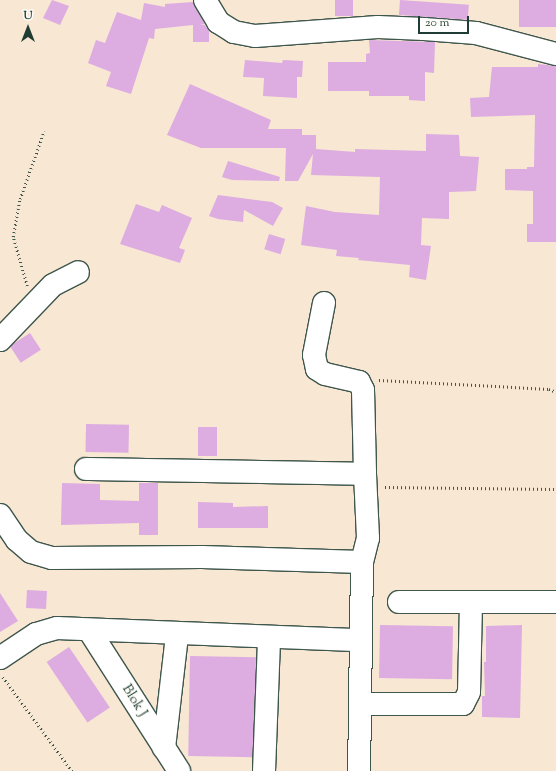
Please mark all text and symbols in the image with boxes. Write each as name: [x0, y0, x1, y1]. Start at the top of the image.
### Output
north arrow: [8, 8, 48, 48]
text: U: [24, 8, 32, 24]
scale bar: [420, 8, 471, 34]
text: 20 m: [425, 14, 449, 32]
street label: Blok J: [118, 682, 150, 720]

